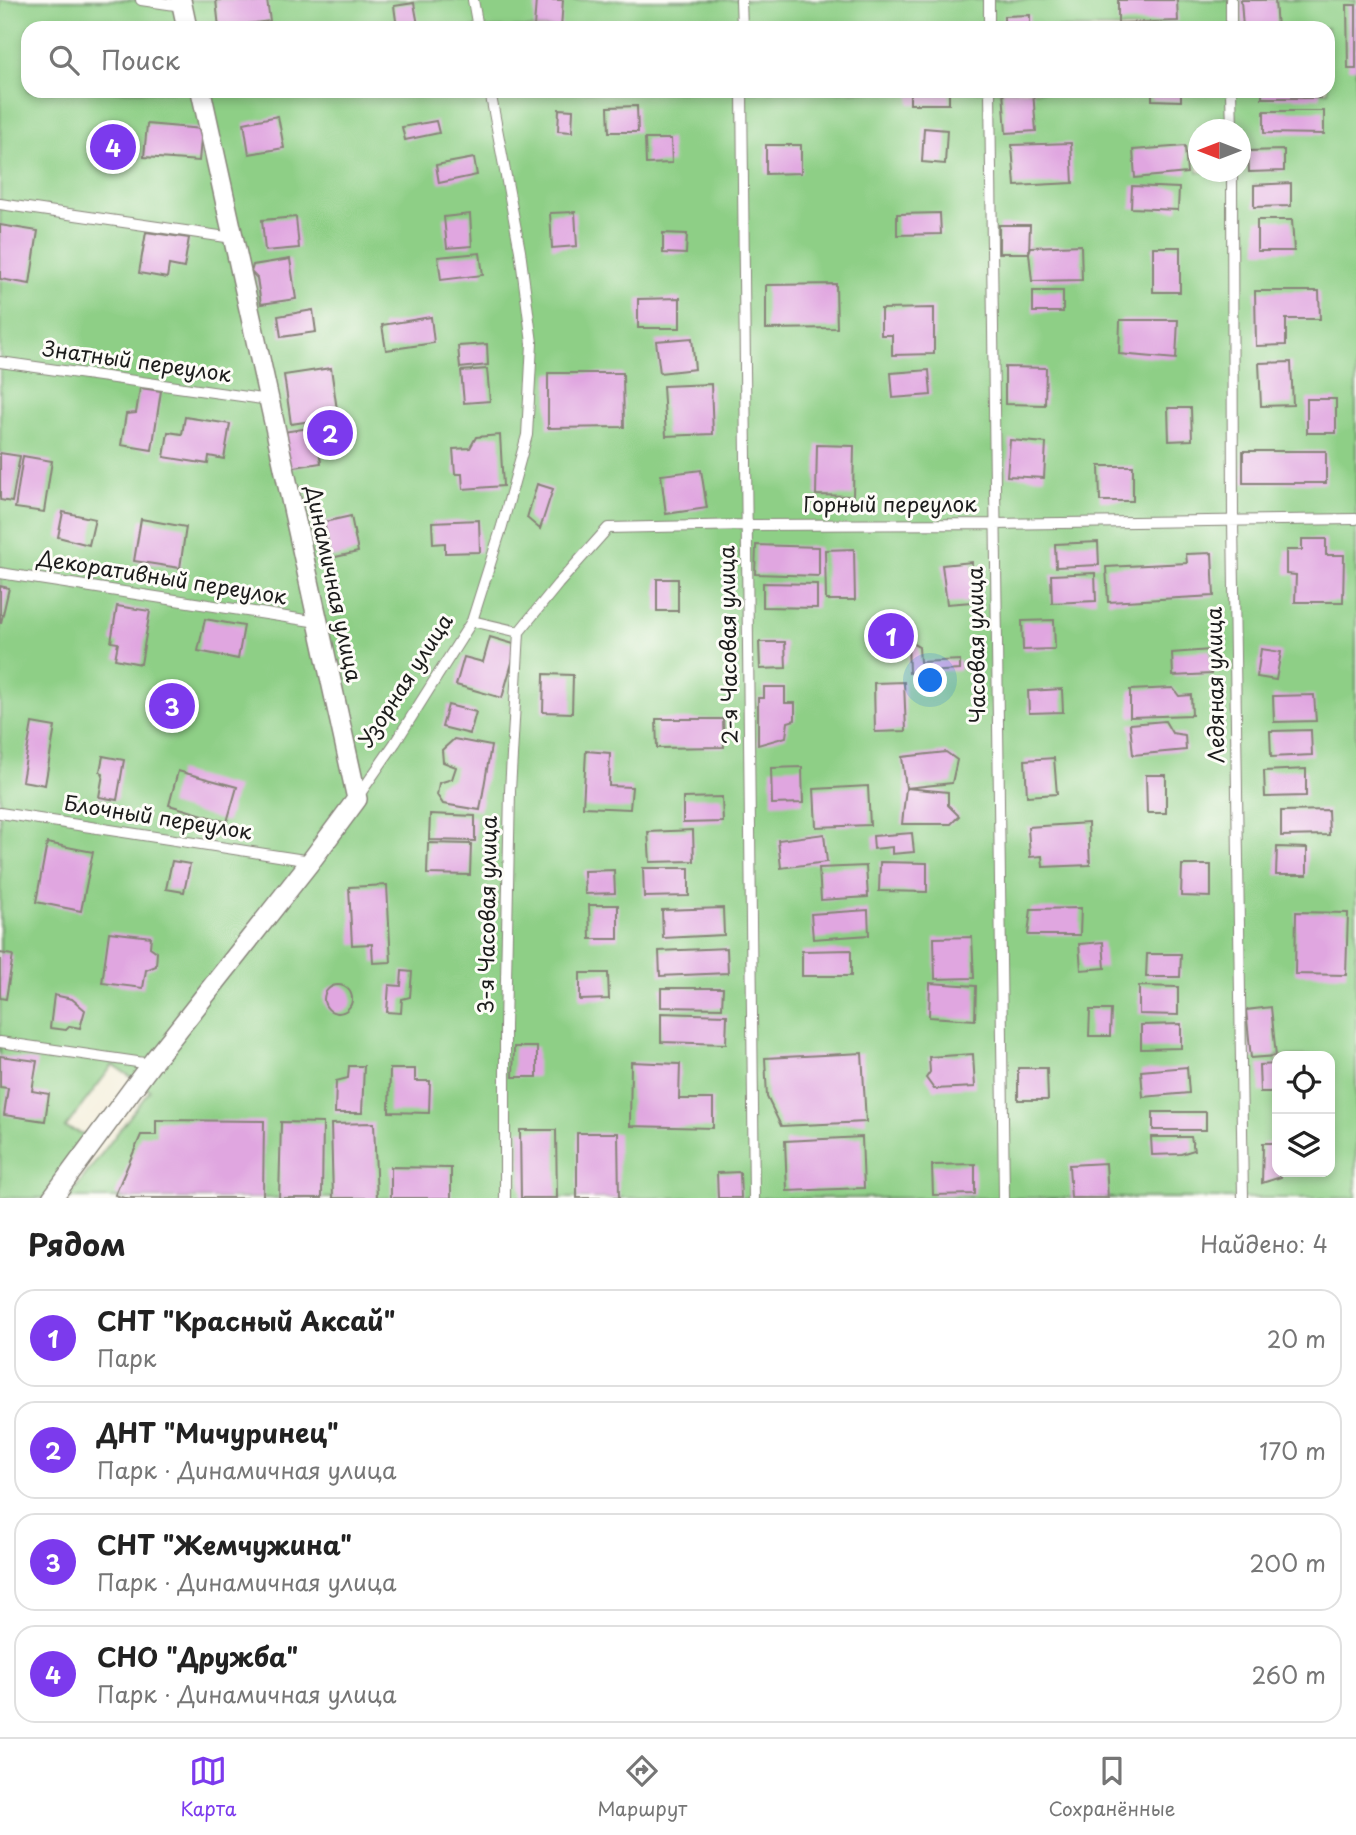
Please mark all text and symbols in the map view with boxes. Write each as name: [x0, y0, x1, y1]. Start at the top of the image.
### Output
search box: [21, 21, 1335, 98]
text: Поиск: [101, 40, 180, 79]
icon: search: [45, 41, 83, 79]
north arrow: [1188, 119, 1251, 182]
pin: 4: [90, 121, 136, 173]
street label: Знатный переулок: [40, 331, 234, 389]
pin: 2: [307, 407, 353, 459]
street label: Динамичная улица: [298, 482, 372, 685]
street label: Горный переулок: [803, 487, 977, 519]
street label: Декоративный переулок: [34, 540, 290, 612]
street label: 2-я Часовая улица: [709, 545, 745, 745]
street label: Часовая улица: [958, 566, 992, 724]
street label: Узорная улица: [349, 606, 460, 753]
street label: Ледяная улица: [1197, 606, 1231, 763]
pin: 1: [868, 610, 914, 662]
your location: [913, 663, 947, 697]
pin: 3: [149, 680, 195, 732]
street label: Блочный переулок: [62, 785, 255, 847]
street label: 3-я Часовая улица: [468, 815, 504, 1014]
map controls: [1272, 1051, 1335, 1177]
button: locate: [1272, 1051, 1335, 1114]
button: layers: [1272, 1114, 1335, 1177]
text: Рядом: [28, 1221, 126, 1266]
text: Найдено: 4: [1200, 1226, 1328, 1261]
text: СНТ "Красный Аксай": [97, 1301, 395, 1340]
text: 1: [48, 1321, 59, 1356]
text: 20 m: [1267, 1321, 1326, 1356]
text: Парк: [97, 1340, 156, 1375]
text: ДНТ "Мичуринец": [97, 1413, 339, 1452]
text: 2: [45, 1433, 61, 1468]
text: 170 m: [1259, 1433, 1326, 1468]
text: Парк · Динамичная улица: [97, 1452, 396, 1487]
text: СНТ "Жемчужина": [97, 1525, 352, 1564]
text: 3: [45, 1545, 61, 1580]
text: 200 m: [1249, 1545, 1326, 1580]
text: Парк · Динамичная улица: [97, 1564, 396, 1599]
text: СНО "Дружба": [97, 1637, 298, 1676]
text: 4: [45, 1657, 61, 1692]
text: 260 m: [1251, 1657, 1326, 1692]
text: Парк · Динамичная улица: [97, 1676, 396, 1711]
tab: Карта: [181, 1752, 236, 1822]
tab: Маршрут: [597, 1752, 687, 1822]
tab: Сохранённые: [1048, 1752, 1175, 1822]

